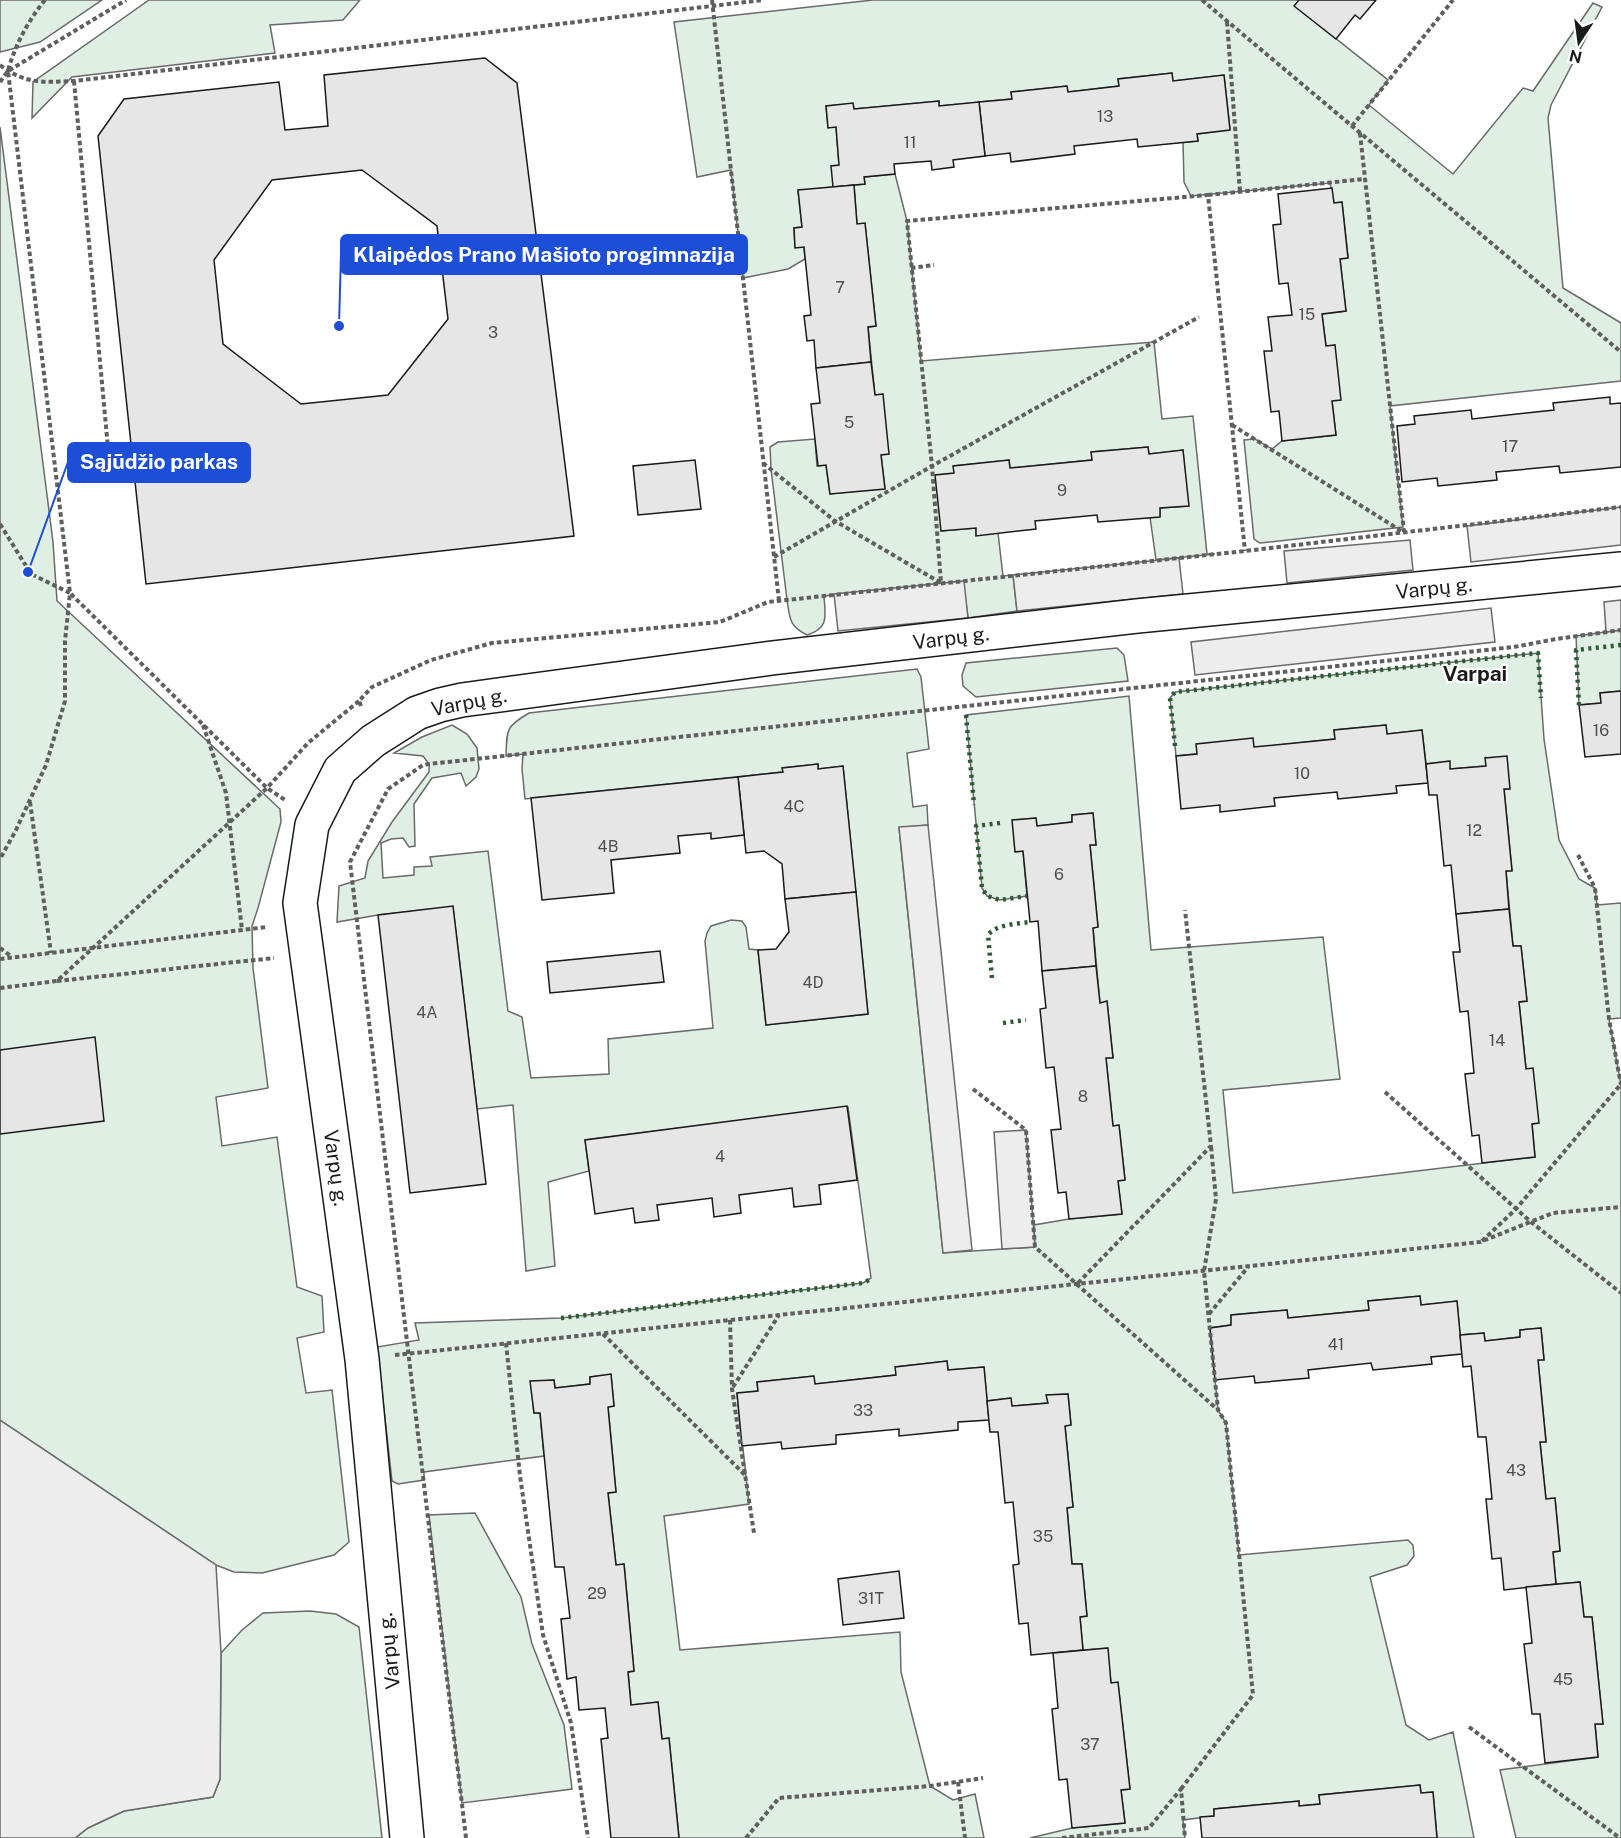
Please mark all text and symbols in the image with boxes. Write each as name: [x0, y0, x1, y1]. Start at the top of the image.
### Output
north arrow: [1549, 12, 1609, 72]
text: N: [1568, 45, 1584, 67]
house number: 13: [1097, 107, 1113, 126]
house number: 11: [903, 133, 917, 152]
callout: Klaipėdos Prano Mašioto progimnazija: [341, 235, 747, 274]
text: Klaipėdos Prano Mašioto progimnazija: [353, 242, 735, 267]
house number: 7: [835, 278, 845, 297]
house number: 15: [1299, 305, 1315, 324]
house number: 3: [488, 323, 498, 342]
house number: 5: [844, 413, 854, 432]
house number: 17: [1502, 437, 1518, 456]
callout: Sąjūdžio parkas: [68, 443, 250, 482]
text: Sąjūdžio parkas: [80, 449, 238, 474]
house number: 9: [1057, 481, 1067, 500]
street label: Varpų g.: [1395, 572, 1473, 604]
street label: Varpų g.: [911, 621, 991, 655]
district label: Varpai: [1443, 661, 1507, 686]
street label: Varpų g.: [429, 683, 509, 721]
house number: 16: [1593, 721, 1609, 740]
house number: 10: [1294, 764, 1310, 783]
house number: 4C: [783, 797, 805, 816]
house number: 12: [1466, 821, 1482, 840]
house number: 4B: [598, 837, 618, 856]
house number: 6: [1054, 865, 1064, 884]
house number: 4D: [802, 973, 824, 992]
house number: 4A: [416, 1003, 438, 1022]
house number: 14: [1489, 1031, 1505, 1050]
house number: 8: [1078, 1087, 1088, 1106]
street label: Varpų g.: [319, 1128, 353, 1208]
house number: 4: [715, 1147, 725, 1166]
house number: 41: [1328, 1335, 1344, 1354]
house number: 33: [853, 1401, 873, 1420]
house number: 43: [1506, 1461, 1526, 1480]
house number: 35: [1033, 1527, 1053, 1546]
house number: 29: [587, 1584, 607, 1603]
house number: 31T: [858, 1589, 885, 1608]
street label: Varpų g.: [373, 1612, 405, 1690]
house number: 45: [1553, 1670, 1573, 1689]
house number: 37: [1080, 1735, 1100, 1754]

